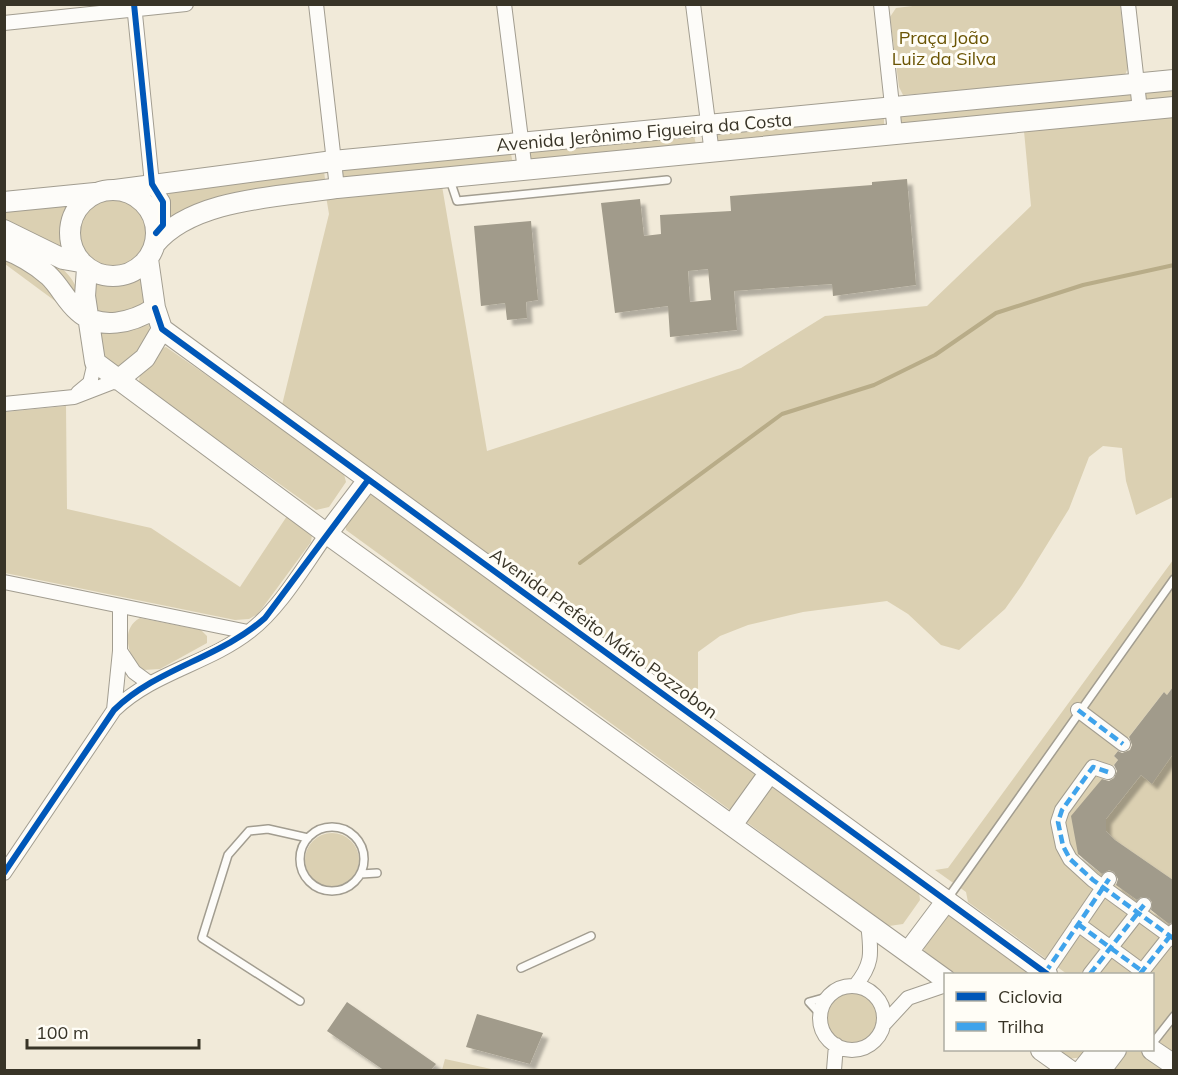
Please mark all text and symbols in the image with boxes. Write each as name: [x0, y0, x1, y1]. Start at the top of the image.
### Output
park label: Praça João Luiz da Silva: [892, 26, 996, 70]
street label: Avenida Jerônimo Figueira da Costa: [495, 108, 793, 156]
street label: Avenida Prefeito Mário Pozzobon: [486, 543, 722, 723]
legend: [944, 973, 1154, 1051]
text: Ciclovia: [998, 985, 1063, 1008]
scale bar: [27, 1012, 200, 1050]
text: Trilha: [998, 1015, 1044, 1038]
text: 100 m: [36, 1021, 89, 1044]

